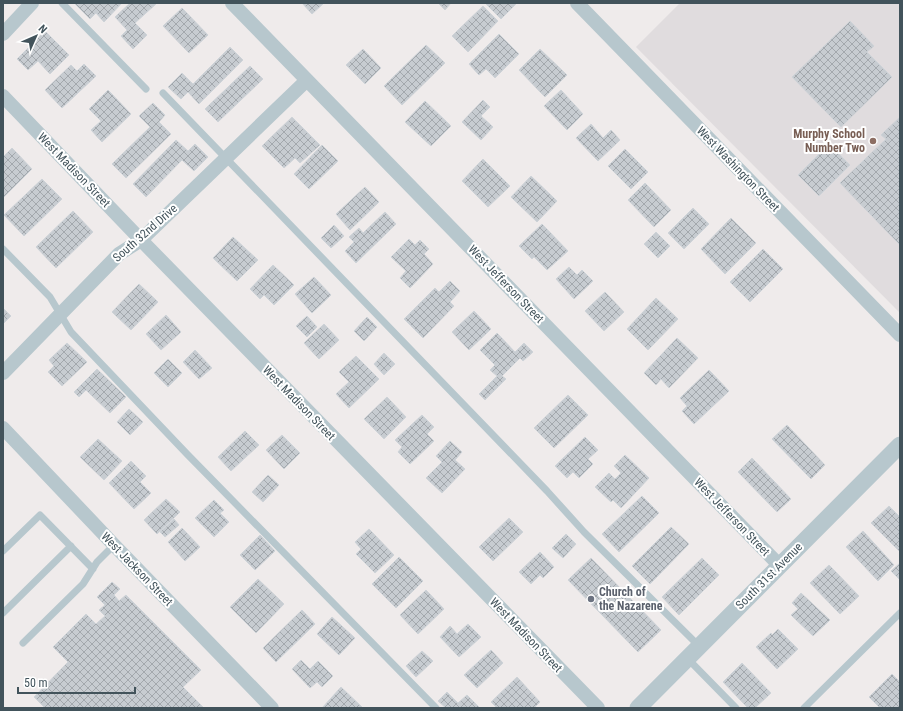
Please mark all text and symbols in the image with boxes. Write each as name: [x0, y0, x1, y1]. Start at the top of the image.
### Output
north arrow: [16, 16, 56, 56]
text: N: [36, 22, 50, 36]
street label: West Washington Street: [694, 124, 783, 215]
place label: Murphy School Number Two: [793, 127, 865, 155]
street label: West Madison Street: [35, 130, 113, 210]
marker: Murphy School Number Two: [868, 136, 878, 146]
street label: South 32nd Drive: [110, 201, 180, 265]
street label: West Jefferson Street: [465, 242, 547, 326]
street label: West Madison Street: [260, 363, 338, 443]
street label: West Jefferson Street: [691, 475, 773, 559]
street label: West Jackson Street: [98, 529, 176, 609]
street label: South 31st Avenue: [733, 540, 805, 612]
place label: Church of the Nazarene: [599, 585, 663, 613]
marker: Church of the Nazarene: [586, 594, 596, 604]
street label: West Madison Street: [487, 595, 565, 675]
scale bar: [18, 669, 135, 695]
text: 50 m: [24, 676, 48, 690]

